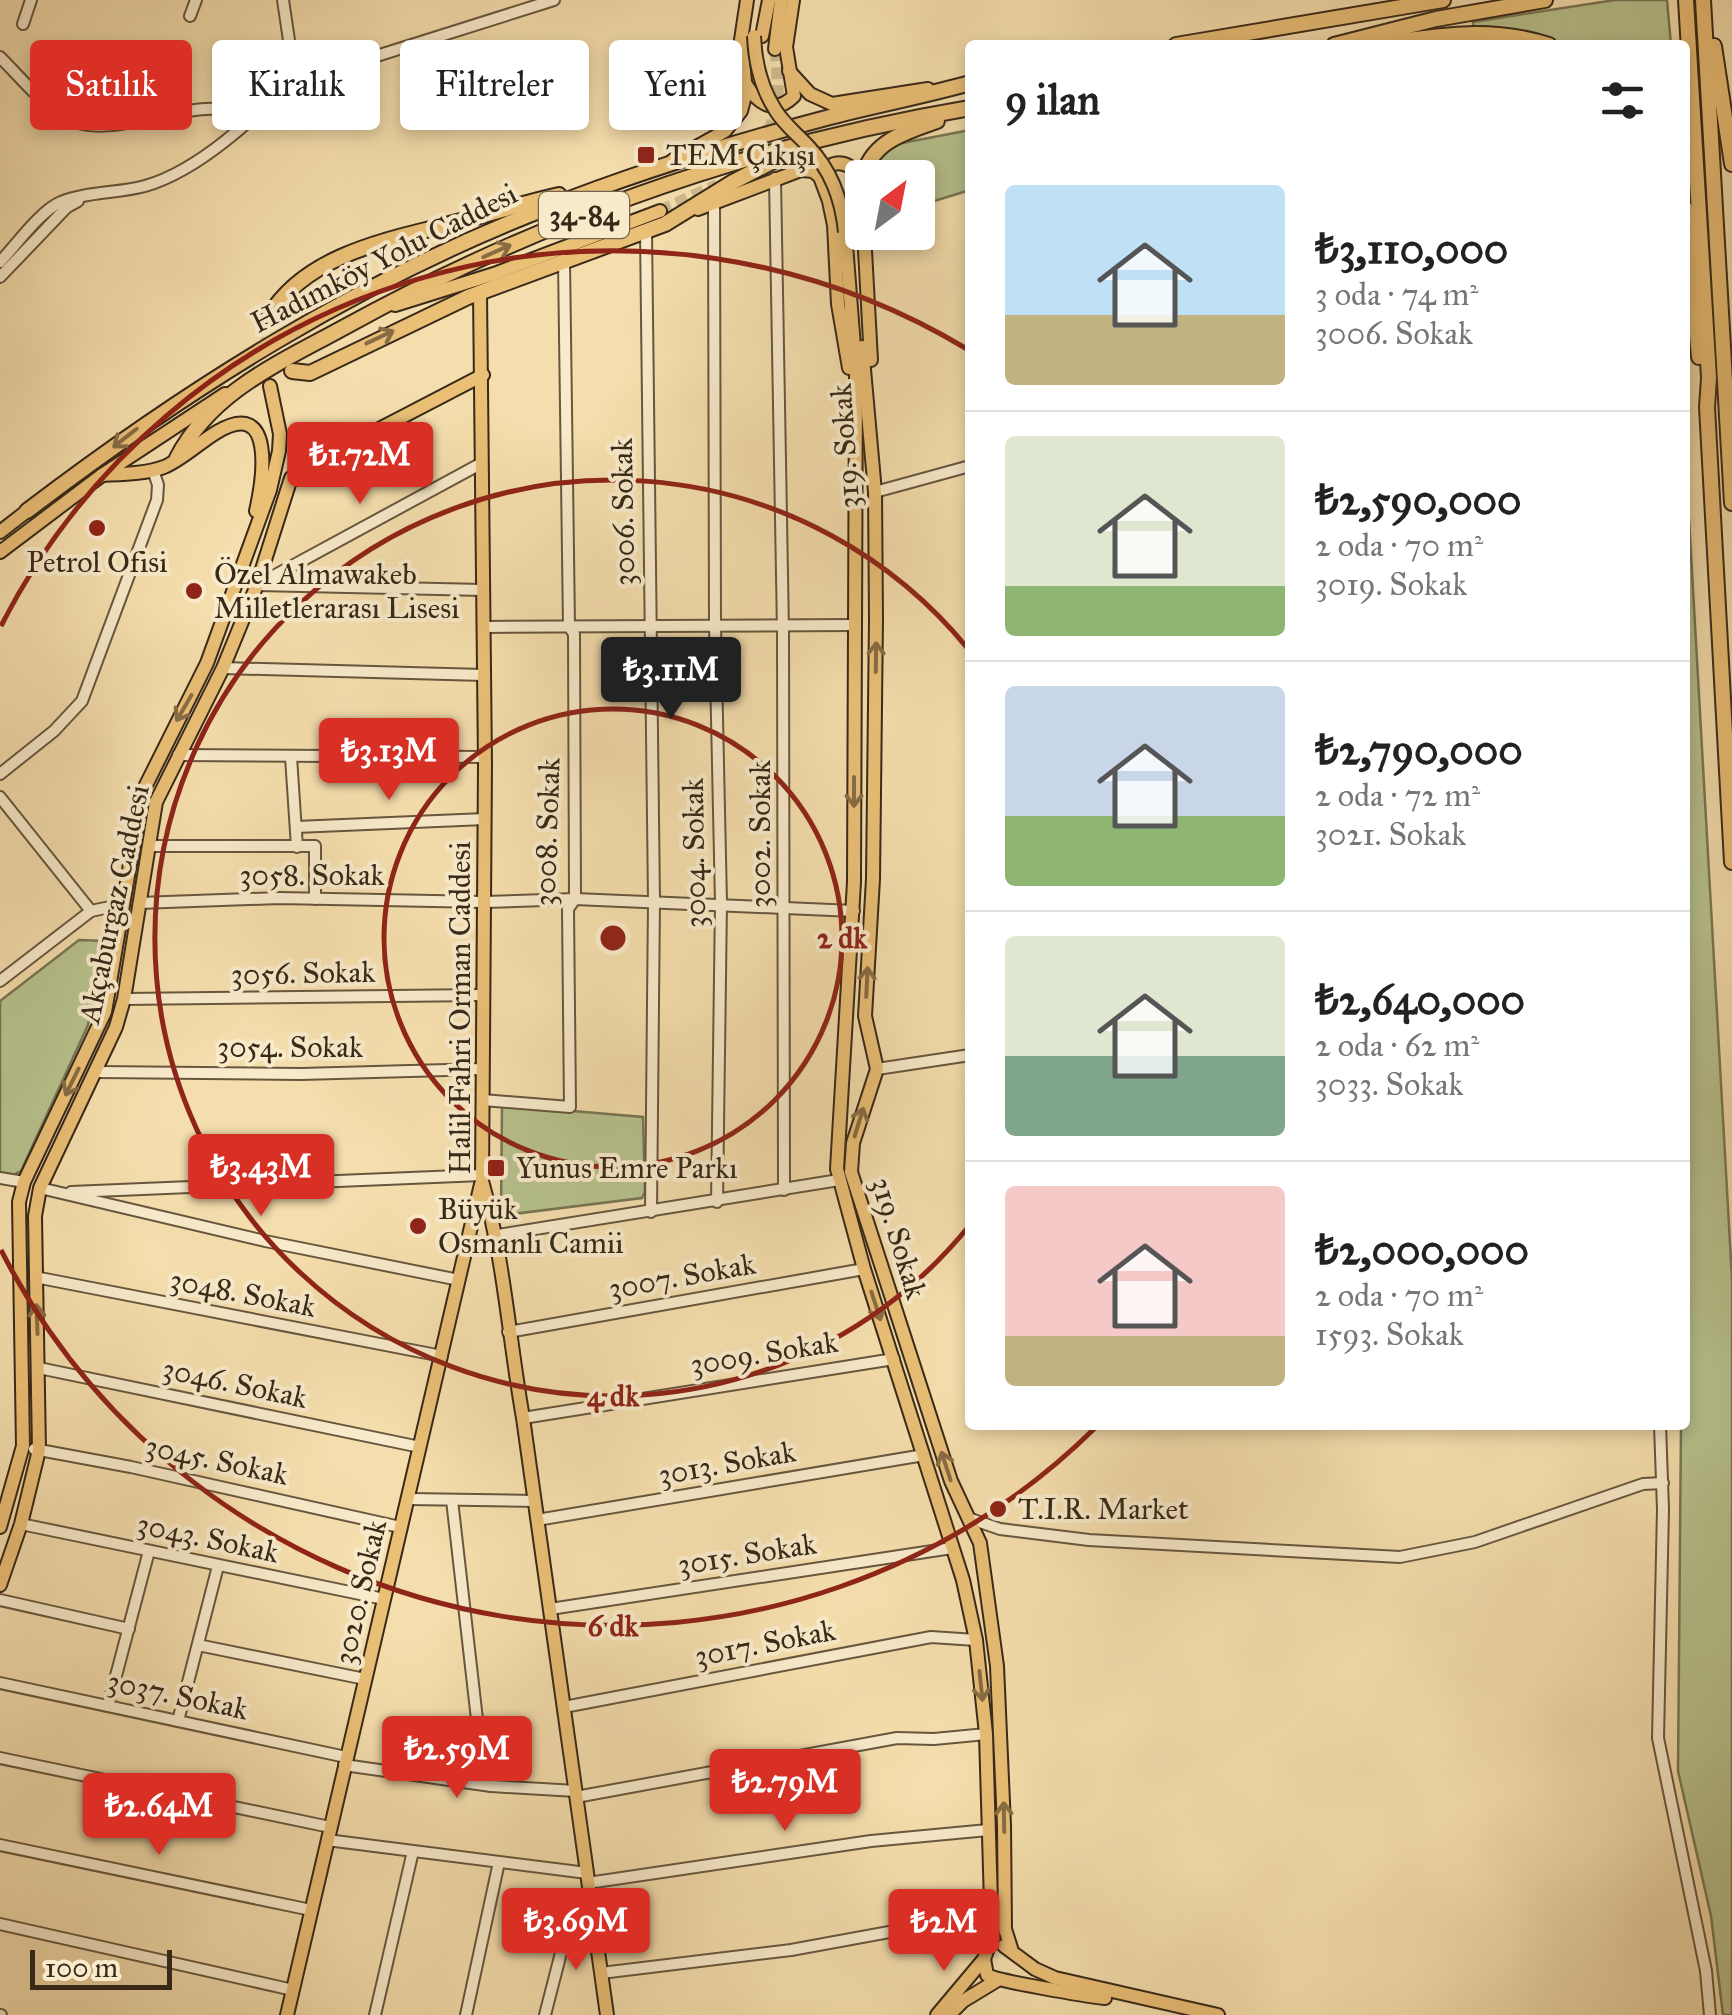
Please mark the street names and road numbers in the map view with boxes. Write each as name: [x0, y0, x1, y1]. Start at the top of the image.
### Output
street label: Hadımköy Yolu Caddesi: [245, 175, 523, 341]
road number: 34-84: [539, 192, 629, 238]
street label: 319. Sokak: [823, 382, 868, 510]
street label: 3006. Sokak: [604, 438, 642, 586]
street label: 3008. Sokak: [526, 757, 568, 907]
street label: 3002. Sokak: [742, 760, 778, 908]
street label: 3004. Sokak: [675, 778, 713, 928]
street label: Akçaburgaz Caddesi: [71, 781, 157, 1028]
street label: Halil Fahri Orman Caddesi: [442, 841, 478, 1175]
street label: 3058. Sokak: [239, 857, 385, 893]
street label: 3056. Sokak: [230, 954, 376, 992]
street label: 3054. Sokak: [217, 1029, 363, 1065]
street label: 319. Sokak: [862, 1173, 935, 1304]
street label: 3007. Sokak: [606, 1245, 758, 1307]
street label: 3048. Sokak: [167, 1261, 319, 1325]
street label: 3009. Sokak: [688, 1324, 840, 1383]
street label: 3046. Sokak: [159, 1350, 311, 1416]
street label: 3045. Sokak: [142, 1427, 292, 1493]
street label: 3013. Sokak: [656, 1433, 798, 1493]
street label: 3043. Sokak: [134, 1505, 282, 1571]
street label: 3020. Sokak: [326, 1516, 394, 1668]
street label: 3015. Sokak: [675, 1525, 819, 1583]
street label: 3017. Sokak: [692, 1612, 838, 1674]
street label: 3037. Sokak: [104, 1663, 252, 1727]

